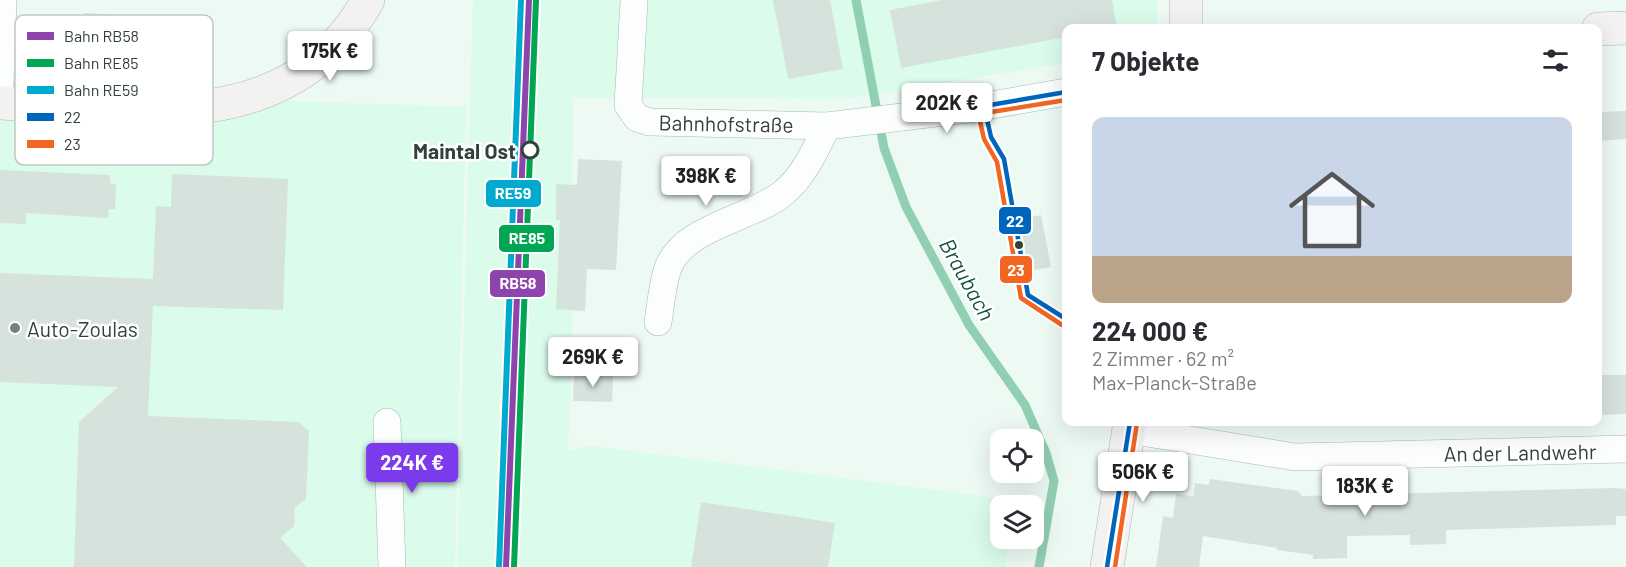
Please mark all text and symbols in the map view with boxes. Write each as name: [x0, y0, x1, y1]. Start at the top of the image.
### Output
legend: [15, 15, 213, 165]
text: Bahn RB58: [64, 26, 139, 45]
pin: 175K €: [281, 31, 379, 82]
text: 175K €: [302, 38, 358, 62]
icon: filters: [1539, 44, 1572, 77]
text: 7 Objekte: [1092, 45, 1200, 76]
text: Bahn RE85: [64, 53, 139, 72]
text: Bahn RE59: [64, 80, 139, 99]
pin: 202K €: [898, 83, 996, 134]
text: 202K €: [916, 90, 979, 114]
text: 22: [64, 107, 81, 126]
street label: Bahnhofstraße: [658, 109, 794, 137]
text: 23: [64, 134, 81, 153]
place label: Maintal Ost: [413, 138, 516, 163]
marker: Maintal Ost: [521, 141, 539, 159]
pin: 398K €: [657, 156, 755, 207]
icon: home: [1278, 156, 1386, 264]
text: 398K €: [675, 163, 737, 187]
line badge: RE59: [485, 179, 542, 208]
text: RE59: [495, 183, 531, 202]
line badge: 22: [998, 206, 1032, 235]
text: 22: [1006, 211, 1024, 230]
line badge: RE85: [498, 224, 555, 253]
text: RE85: [509, 228, 546, 247]
water label: Braubach: [935, 233, 1001, 325]
unlabelled marker: [1013, 239, 1025, 251]
line badge: 23: [999, 255, 1033, 284]
text: 23: [1007, 260, 1025, 279]
line badge: RB58: [489, 269, 546, 298]
text: RB58: [499, 273, 537, 292]
text: 224 000 €: [1092, 315, 1208, 346]
place label: Auto-Zoulas: [27, 316, 138, 341]
marker: Auto-Zoulas: [8, 321, 22, 335]
pin: 269K €: [544, 337, 642, 388]
text: 269K €: [562, 344, 624, 368]
text: 2 Zimmer · 62 m²: [1092, 346, 1234, 370]
text: Max-Planck-Straße: [1092, 370, 1257, 394]
map controls: [990, 429, 1044, 549]
button: locate: [990, 429, 1044, 483]
street label: An der Landwehr: [1443, 438, 1597, 466]
pin: 224K €: [363, 443, 461, 494]
text: 224K €: [380, 450, 444, 474]
pin: 506K €: [1094, 452, 1192, 503]
text: 506K €: [1112, 459, 1174, 483]
pin: 183K €: [1316, 466, 1414, 517]
text: 183K €: [1336, 473, 1394, 497]
button: layers: [990, 495, 1044, 549]

